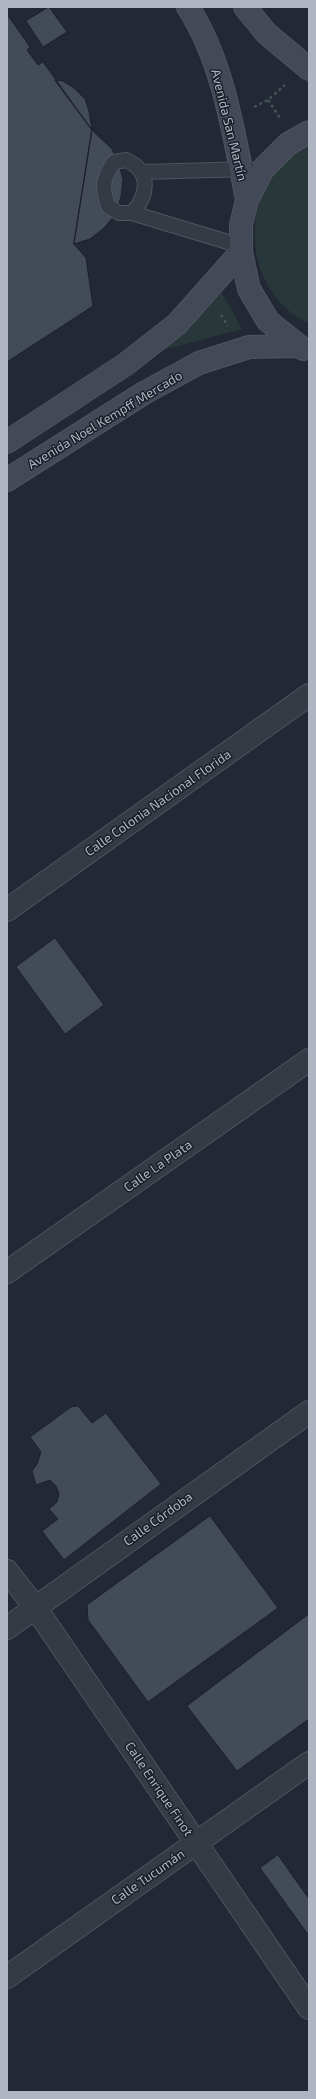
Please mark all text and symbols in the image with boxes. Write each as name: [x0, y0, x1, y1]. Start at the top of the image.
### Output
street label: Avenida San Martín: [208, 68, 250, 182]
street label: Avenida Noel Kempff Mercado: [25, 368, 185, 472]
street label: Calle Colonia Nacional Florida: [82, 746, 234, 860]
street label: Calle La Plata: [121, 1137, 195, 1195]
street label: Calle Córdoba: [120, 1489, 196, 1549]
street label: Calle Enrique Finot: [122, 1739, 196, 1839]
street label: Calle Tucumán: [108, 1846, 188, 1908]

